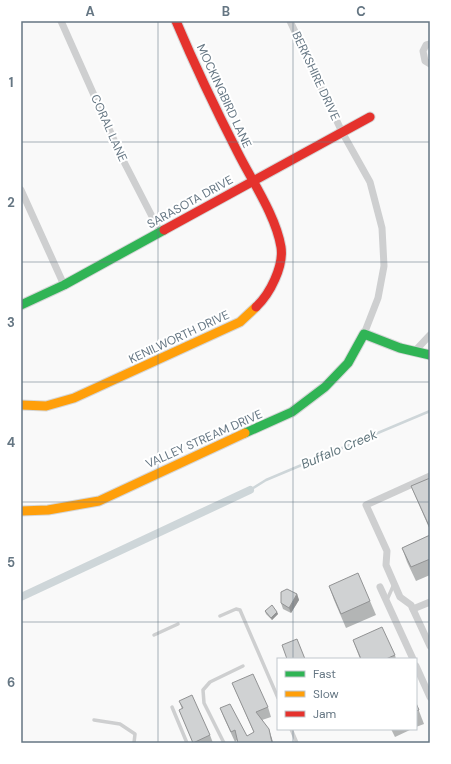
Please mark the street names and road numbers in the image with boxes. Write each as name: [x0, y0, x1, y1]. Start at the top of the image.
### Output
street label: BERKSHIRE DRIVE: [288, 29, 344, 123]
street label: MOCKINGBIRD LANE: [193, 41, 255, 151]
street label: CORAL LANE: [87, 92, 131, 164]
street label: SARASOTA DRIVE: [144, 172, 236, 232]
street label: KENILWORTH DRIVE: [126, 307, 232, 367]
street label: VALLEY STREAM DRIVE: [143, 406, 265, 472]

